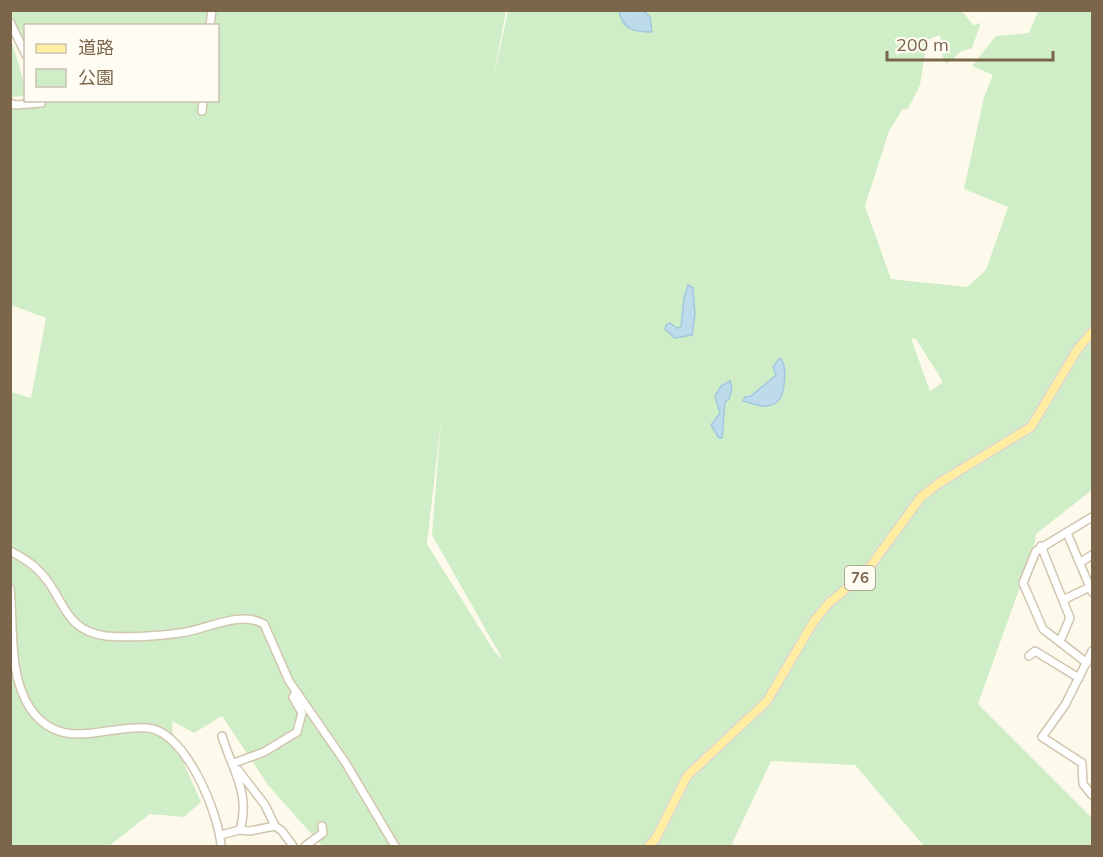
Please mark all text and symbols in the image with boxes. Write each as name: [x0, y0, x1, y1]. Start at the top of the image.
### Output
legend: [24, 24, 219, 102]
scale bar: [887, 24, 1054, 62]
text: 200 m: [896, 33, 949, 56]
text: 道路: [78, 36, 114, 59]
text: 公園: [78, 66, 114, 89]
road number: 76: [845, 566, 875, 590]

